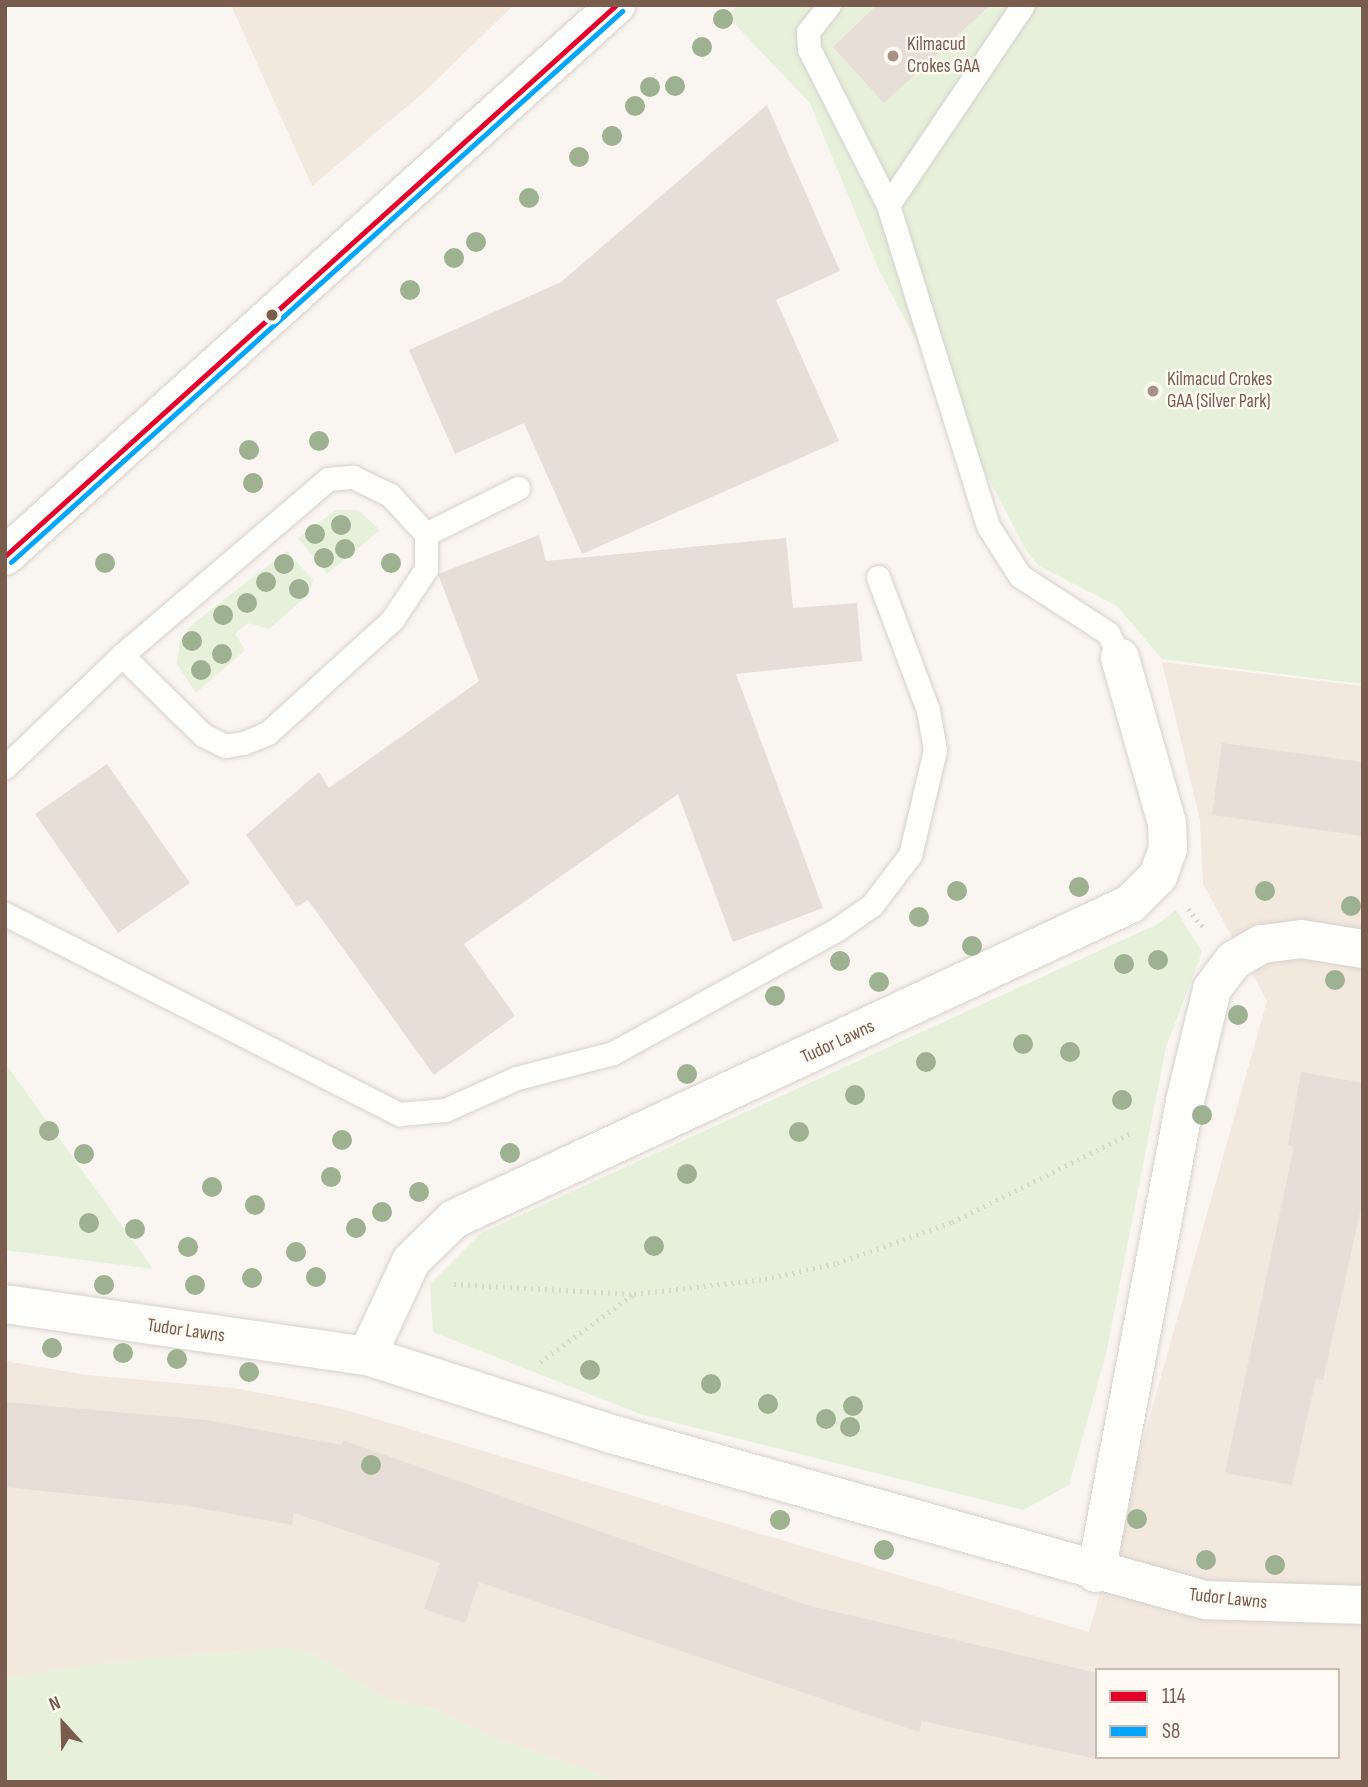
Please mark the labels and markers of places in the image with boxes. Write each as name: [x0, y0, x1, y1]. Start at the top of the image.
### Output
place label: Kilmacud Crokes GAA: [907, 34, 980, 78]
marker: Kilmacud Crokes GAA: [885, 48, 901, 64]
unlabelled marker: [265, 308, 279, 322]
place label: Kilmacud Crokes GAA (Silver Park): [1167, 369, 1272, 413]
marker: Kilmacud Crokes GAA (Silver Park): [1145, 383, 1161, 399]

